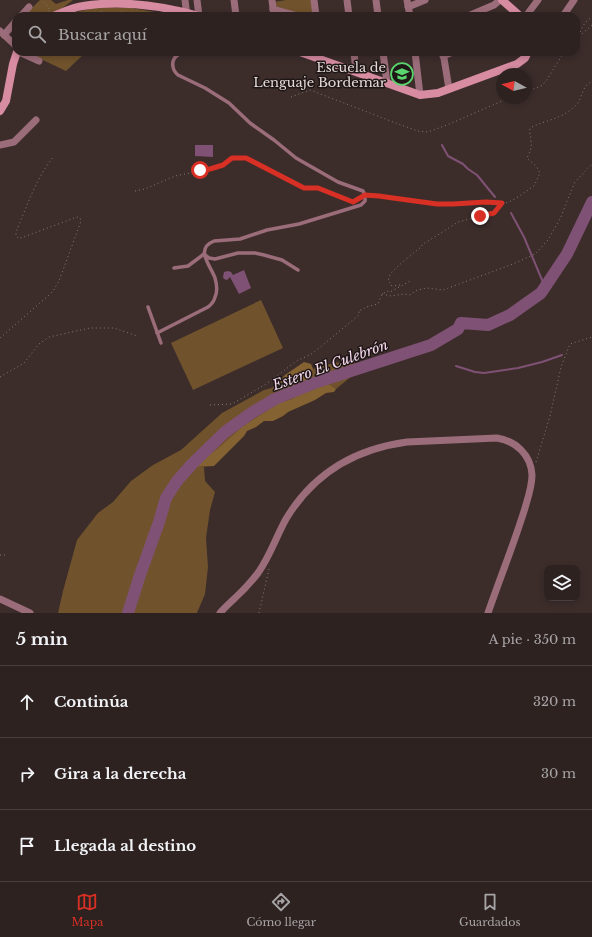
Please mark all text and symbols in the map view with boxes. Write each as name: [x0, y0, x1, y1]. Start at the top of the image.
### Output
search box: [12, 12, 580, 56]
icon: search: [26, 23, 48, 45]
text: Buscar aquí: [58, 25, 147, 44]
place label: Escuela de Lenguaje Bordemar: [253, 59, 387, 91]
school or university icon: Escuela de Lenguaje Bordemar: [389, 61, 415, 87]
north arrow: [496, 68, 532, 104]
route start: [191, 161, 209, 179]
route end: [471, 207, 489, 225]
water label: Estero El Culebrón: [269, 336, 391, 395]
map controls: [544, 565, 580, 601]
button: layers: [544, 565, 580, 601]
text: 5 min: [16, 629, 68, 650]
text: A pie · 350 m: [489, 631, 576, 648]
icon: ahead: [16, 691, 38, 713]
text: Continúa: [54, 692, 128, 711]
text: 320 m: [533, 693, 576, 710]
icon: right: [16, 763, 38, 785]
text: Gira a la derecha: [54, 764, 186, 783]
text: 30 m: [541, 765, 576, 782]
icon: arrive: [16, 835, 38, 857]
text: Llegada al destino: [54, 836, 196, 855]
tab: Mapa: [72, 891, 103, 929]
tab: Cómo llegar: [246, 891, 316, 929]
tab: Guardados: [459, 891, 520, 929]

